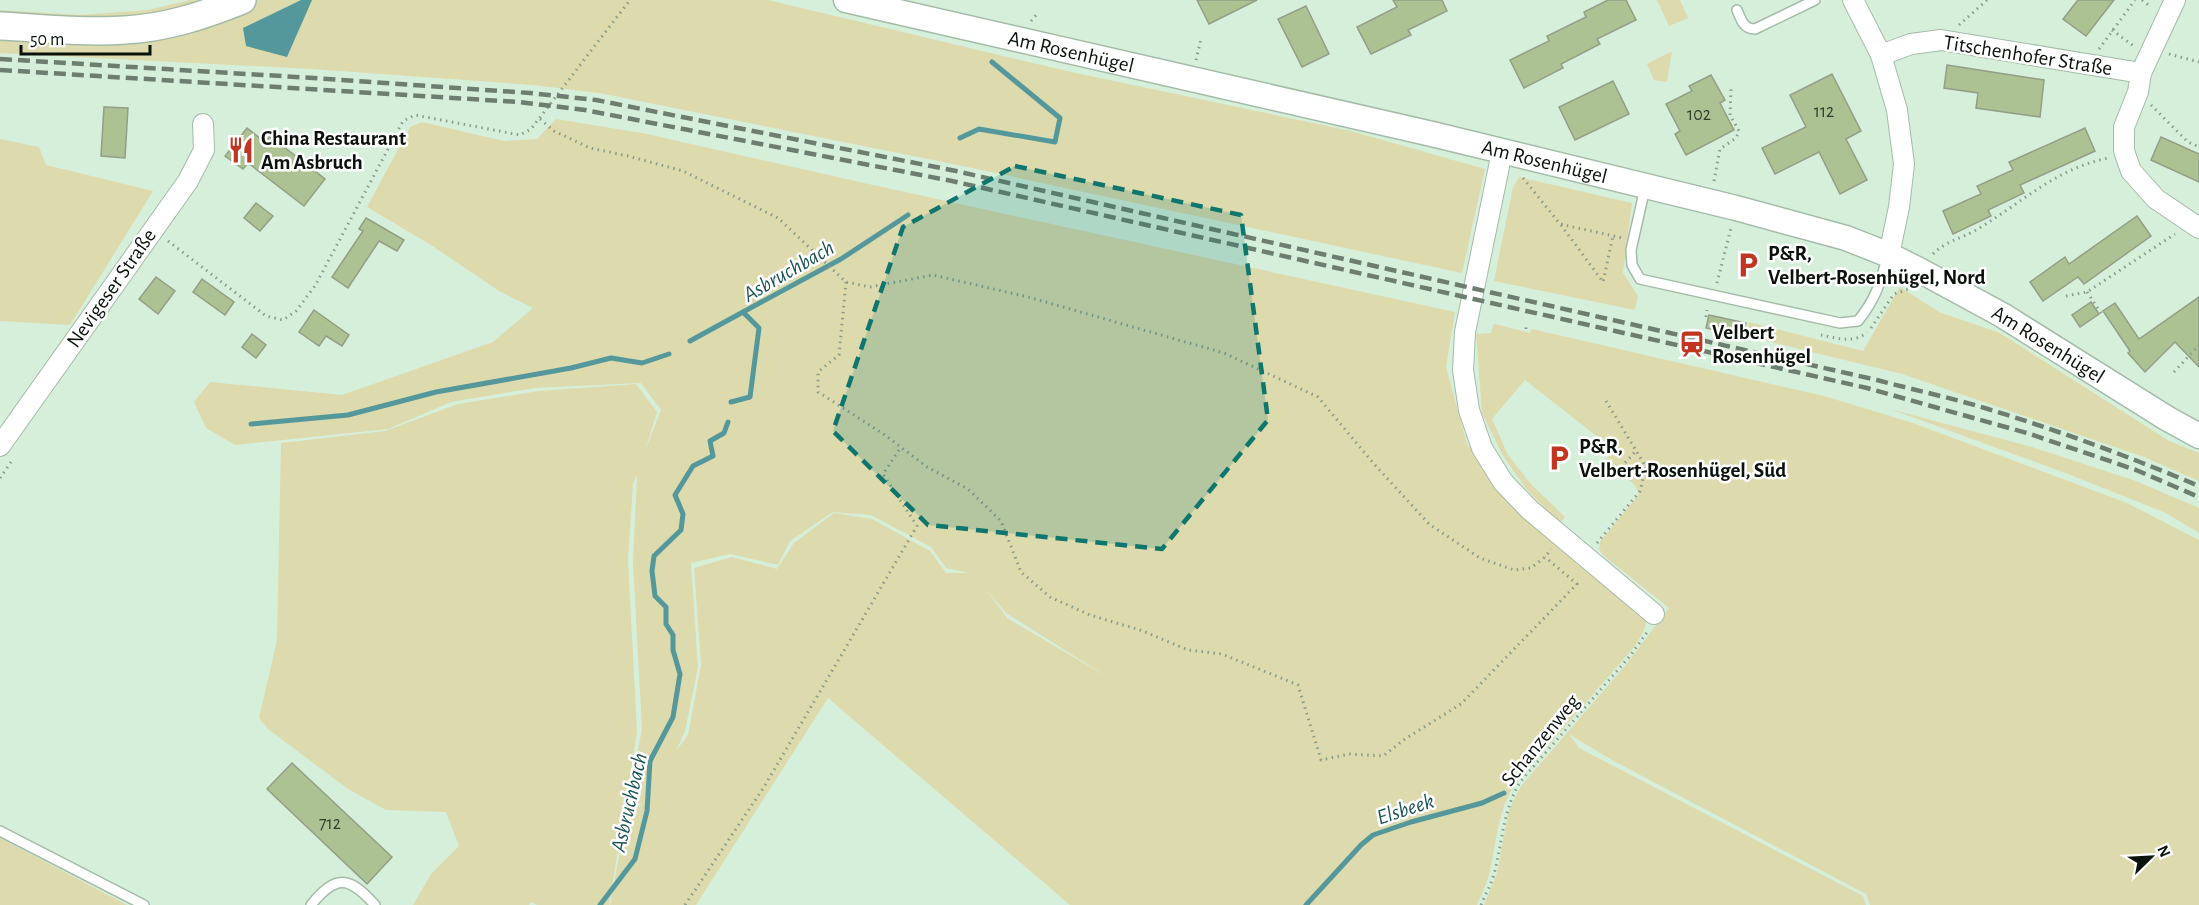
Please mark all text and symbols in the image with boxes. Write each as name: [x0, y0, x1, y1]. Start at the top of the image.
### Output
scale bar: [21, 18, 150, 56]
street label: Am Rosenhügel: [1006, 27, 1136, 77]
text: 50 m: [30, 31, 64, 49]
street label: Titschenhofer Straße: [1942, 32, 2114, 79]
house number: 112: [1814, 103, 1834, 121]
house number: 102: [1687, 106, 1711, 124]
place label: China Restaurant Am Asbruch: [261, 128, 406, 173]
restaurant icon: China Restaurant Am Asbruch: [226, 135, 256, 165]
street label: Am Rosenhügel: [1480, 136, 1609, 187]
street label: Nevigeser Straße: [63, 225, 160, 351]
water label: Asbruchbach: [738, 236, 838, 306]
place label: P&R, Velbert-Rosenhügel, Nord: [1768, 243, 1986, 288]
parking icon: P&R, Velbert-Rosenhügel, Nord: [1733, 250, 1763, 280]
street label: Am Rosenhügel: [1988, 302, 2108, 388]
place label: Velbert Rosenhügel: [1712, 322, 1811, 367]
station icon: Velbert Rosenhügel: [1677, 329, 1707, 359]
place label: P&R, Velbert-Rosenhügel, Süd: [1579, 436, 1786, 481]
parking icon: P&R, Velbert-Rosenhügel, Süd: [1544, 443, 1574, 473]
street label: Schanzenweg: [1497, 690, 1584, 790]
water label: Asbruchbach: [607, 751, 651, 855]
water label: Elsbeek: [1374, 789, 1437, 829]
house number: 712: [319, 815, 341, 833]
north arrow: [2121, 827, 2181, 887]
text: N: [2154, 843, 2173, 860]

